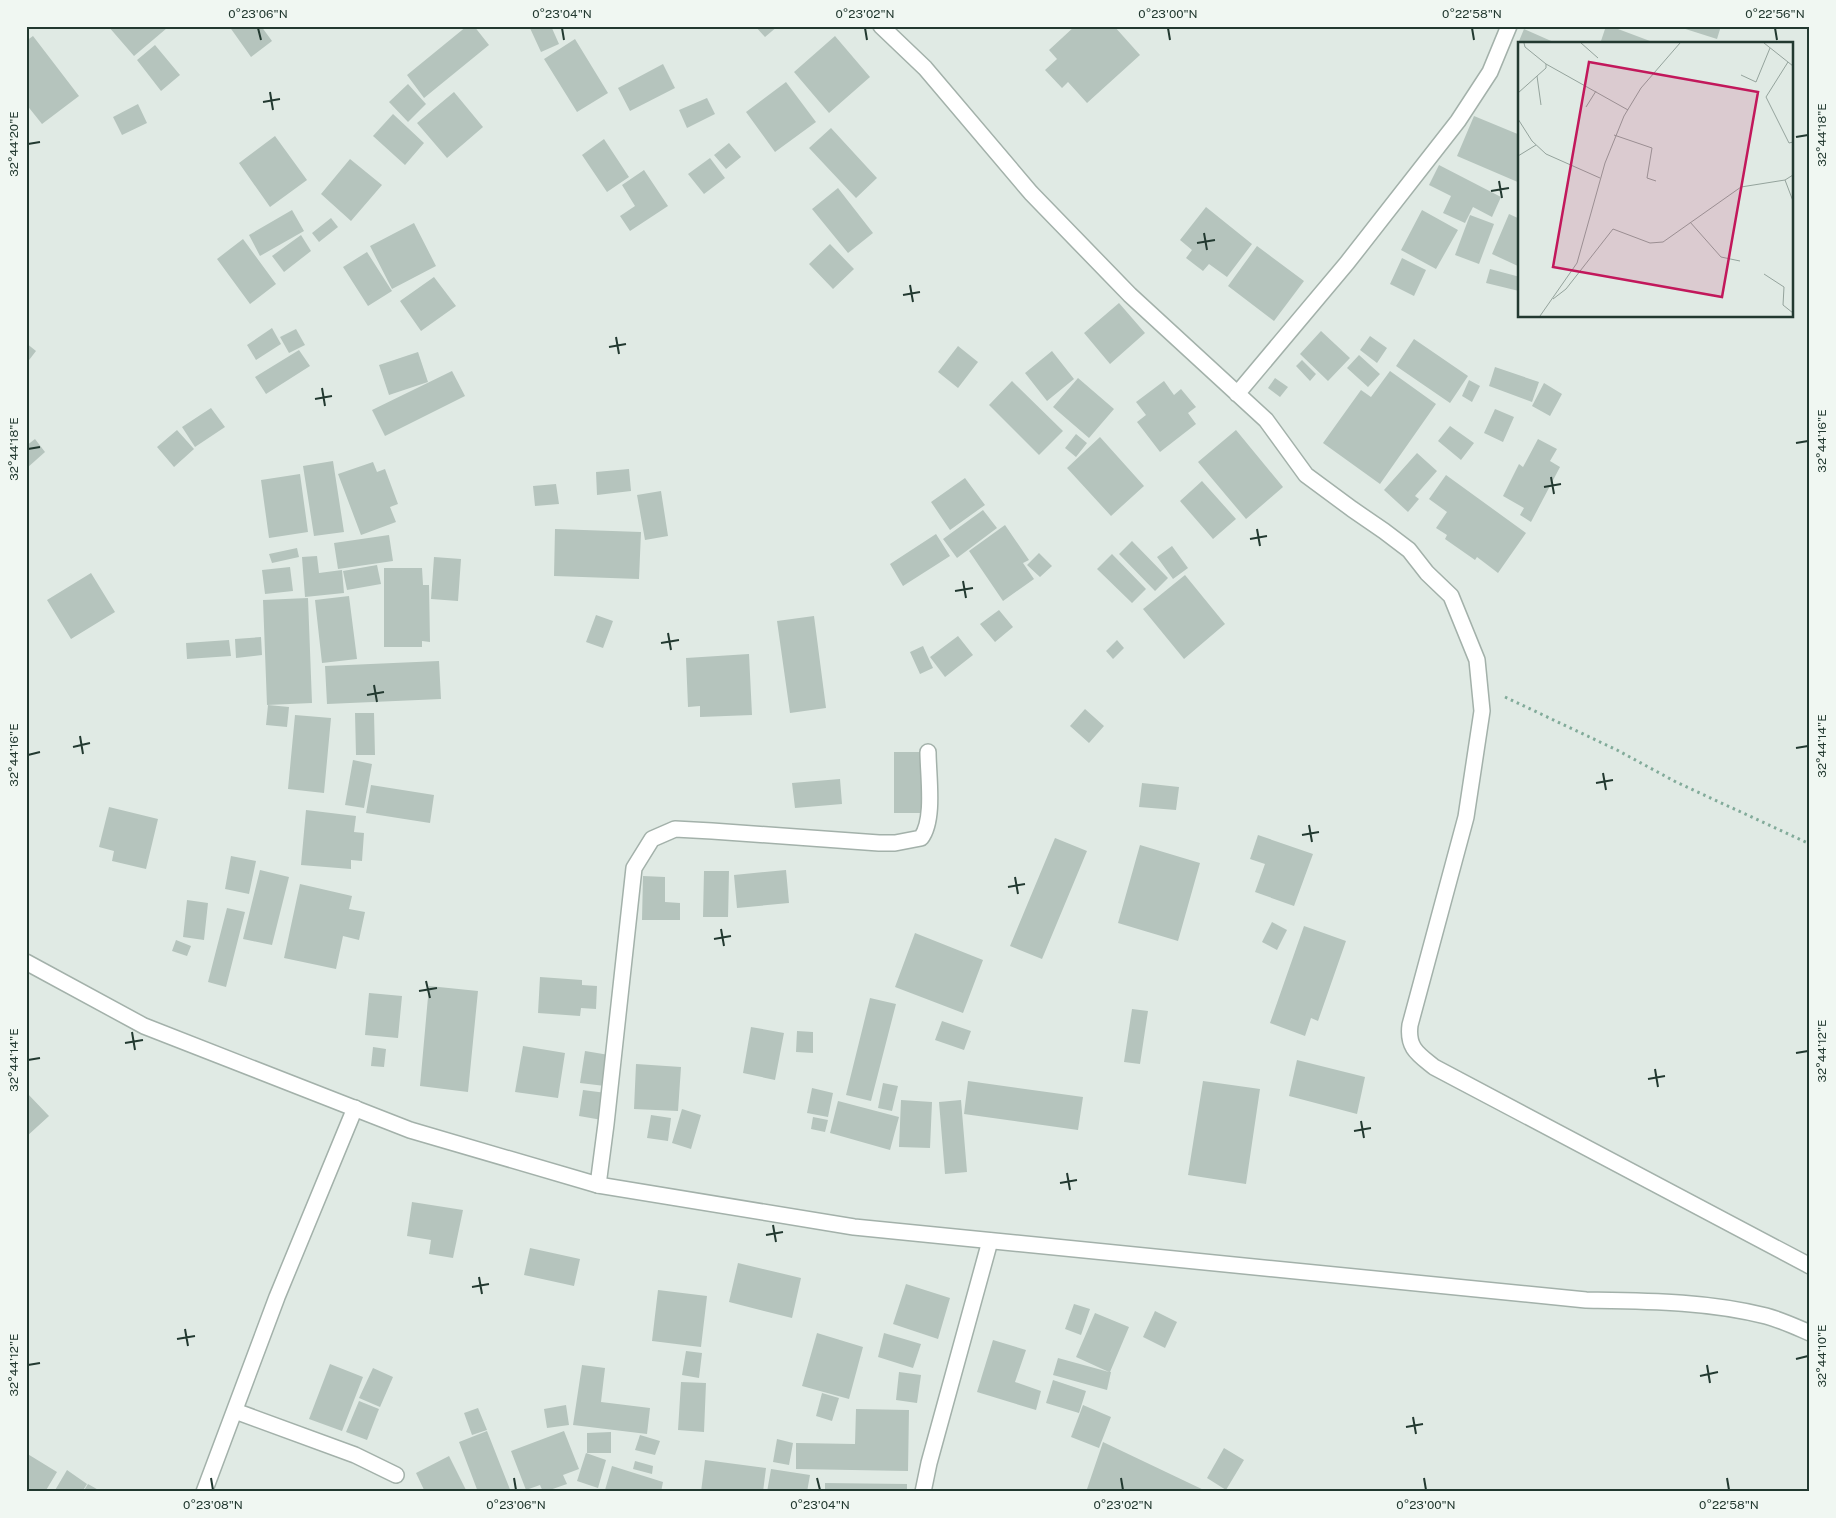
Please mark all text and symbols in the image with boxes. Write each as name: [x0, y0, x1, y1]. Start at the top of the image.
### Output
text: 0°23'06"N: [228, 7, 288, 21]
text: 0°23'04"N: [532, 7, 592, 21]
text: 0°23'02"N: [835, 7, 895, 21]
text: 0°23'00"N: [1138, 7, 1198, 21]
text: 0°22'58"N: [1442, 7, 1502, 21]
text: 0°22'56"N: [1745, 7, 1805, 21]
inset map: [1518, 42, 1794, 318]
text: 32°44'18"E: [1815, 103, 1829, 167]
text: 32°44'20"E: [7, 111, 21, 177]
text: 32°44'16"E: [1815, 409, 1829, 473]
text: 32°44'18"E: [7, 417, 21, 481]
text: 32°44'14"E: [1815, 714, 1829, 778]
text: 32°44'16"E: [7, 723, 21, 787]
text: 32°44'12"E: [1815, 1020, 1829, 1082]
text: 32°44'14"E: [7, 1028, 21, 1092]
text: 32°44'10"E: [1815, 1324, 1829, 1388]
text: 32°44'12"E: [7, 1334, 21, 1396]
text: 0°23'08"N: [183, 1498, 243, 1512]
text: 0°23'06"N: [486, 1498, 546, 1512]
text: 0°23'04"N: [790, 1498, 850, 1512]
text: 0°23'02"N: [1093, 1498, 1153, 1512]
text: 0°23'00"N: [1396, 1498, 1456, 1512]
text: 0°22'58"N: [1699, 1498, 1759, 1512]

